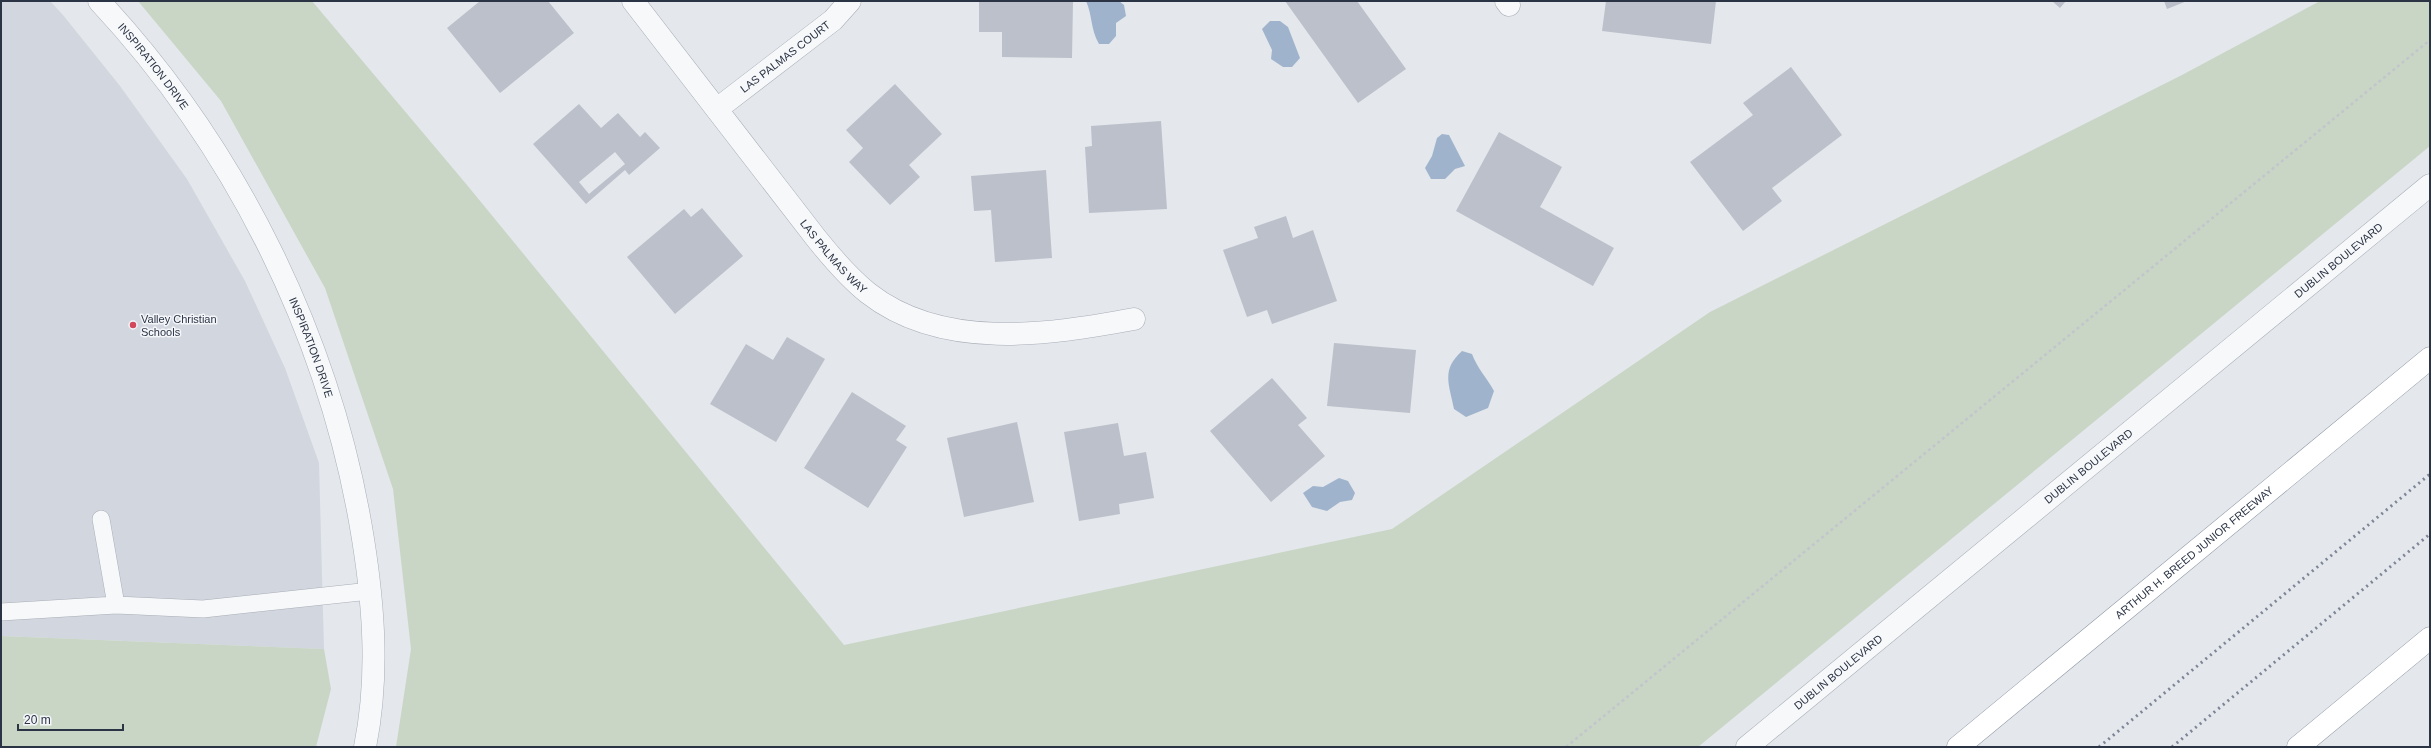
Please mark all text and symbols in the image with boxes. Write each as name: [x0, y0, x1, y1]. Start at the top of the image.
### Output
street label: LAS PALMAS COURT: [738, 18, 833, 95]
street label: INSPIRATION DRIVE: [116, 21, 191, 112]
street label: LAS PALMAS WAY: [798, 217, 870, 296]
street label: DUBLIN BOULEVARD: [2292, 221, 2385, 300]
street label: INSPIRATION DRIVE: [287, 295, 335, 399]
place label: Valley Christian Schools: [141, 313, 217, 338]
marker: Valley Christian Schools: [128, 320, 138, 330]
street label: DUBLIN BOULEVARD: [2042, 426, 2135, 506]
street label: ARTHUR H. BREED JUNIOR FREEWAY: [2113, 483, 2276, 621]
street label: DUBLIN BOULEVARD: [1792, 632, 1885, 712]
scale bar: [18, 706, 123, 732]
text: 20 m: [24, 713, 51, 727]

